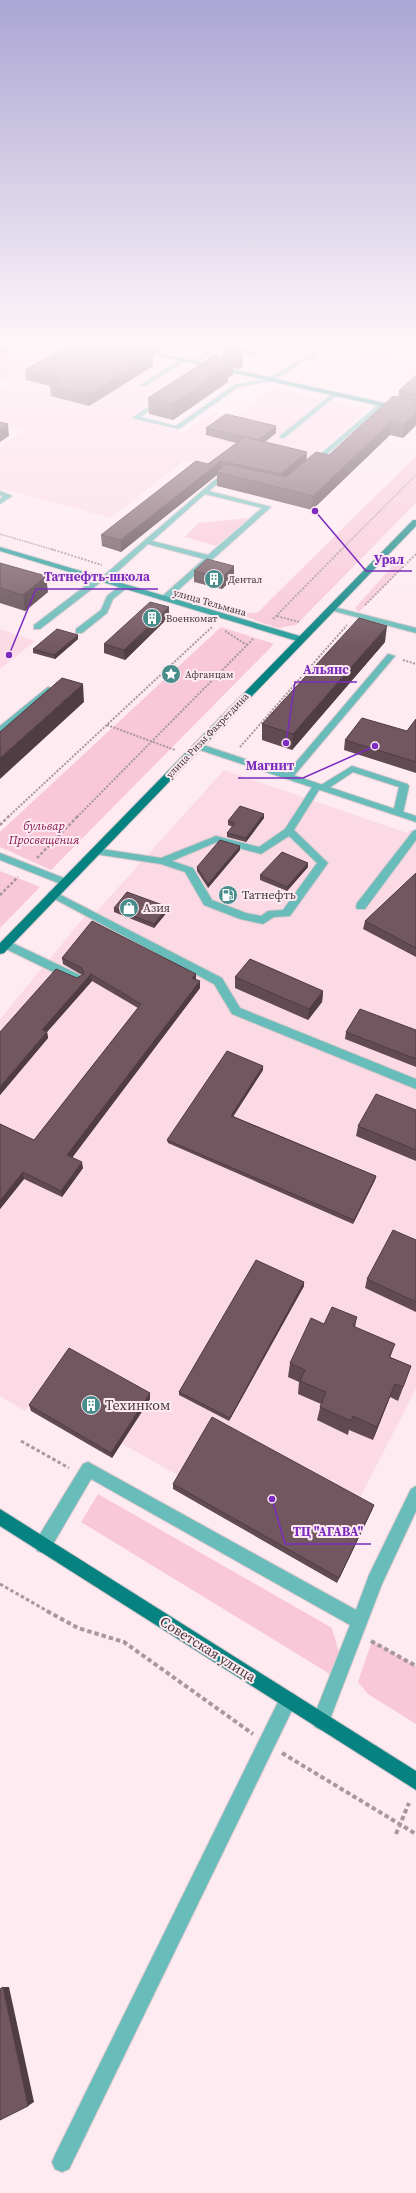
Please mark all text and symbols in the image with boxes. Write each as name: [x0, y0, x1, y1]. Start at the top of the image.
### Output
callout: Урал: [366, 546, 412, 571]
text: Урал: [374, 551, 404, 568]
callout: Татнефть-школа: [36, 564, 158, 589]
text: Татнефть-школа: [44, 568, 150, 585]
building icon: Дентал: [203, 568, 225, 590]
place label: Дентал: [228, 573, 263, 586]
street label: улица Тельмана: [172, 586, 249, 619]
building icon: Военкомат: [141, 607, 163, 629]
place label: Военкомат: [166, 612, 218, 625]
callout: Альянс: [295, 657, 357, 682]
text: Альянс: [303, 661, 349, 678]
place icon: Афганцам: [160, 663, 182, 685]
place label: Афганцам: [185, 668, 233, 681]
street label: улица Ризы Фахретдина: [163, 689, 252, 781]
callout: Магнит: [238, 753, 303, 778]
text: Магнит: [246, 757, 294, 774]
park label: бульвар Просвещения: [8, 818, 79, 848]
fuel station icon: Татнефть: [217, 884, 239, 906]
place label: Татнефть: [242, 887, 296, 903]
shop icon: Азия: [118, 897, 140, 919]
place label: Азия: [143, 900, 170, 916]
building icon: Техинком: [80, 1394, 102, 1416]
place label: Техинком: [105, 1395, 170, 1415]
callout: ТЦ "АГАВА": [285, 1519, 371, 1544]
text: ТЦ "АГАВА": [293, 1523, 363, 1540]
street label: Советская улица: [156, 1611, 261, 1687]

